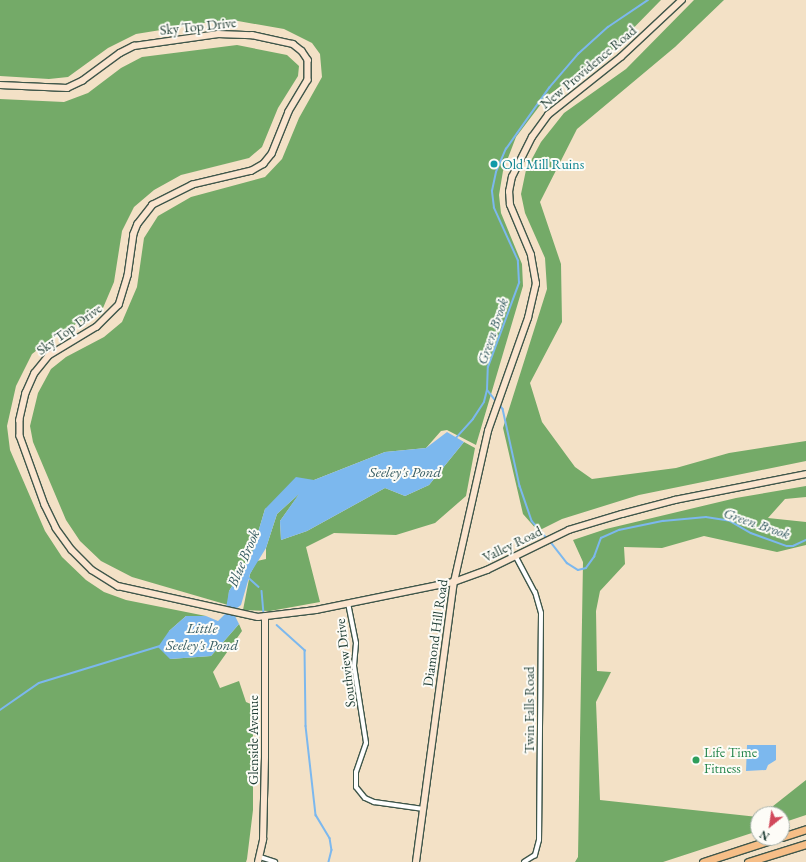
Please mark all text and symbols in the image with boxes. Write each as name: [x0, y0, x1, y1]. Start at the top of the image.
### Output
street label: Sky Top Drive: [159, 14, 237, 38]
street label: New Providence Road: [536, 22, 640, 112]
place label: Old Mill Ruins: [502, 156, 584, 172]
marker: Old Mill Ruins: [489, 159, 499, 169]
water label: Green Brook: [472, 295, 512, 367]
street label: Sky Top Drive: [33, 300, 105, 358]
water label: Seeley's Pond: [369, 463, 441, 481]
water label: Green Brook: [721, 503, 793, 543]
street label: Valley Road: [480, 522, 544, 566]
water label: Blue Brook: [223, 527, 263, 589]
street label: Diamond Hill Road: [419, 578, 451, 688]
water label: Little Seeley's Pond: [166, 618, 238, 653]
street label: Southview Drive: [331, 618, 359, 708]
street label: Twin Falls Road: [521, 667, 537, 753]
street label: Glenside Avenue: [245, 695, 261, 785]
place label: Life Time Fitness: [704, 744, 757, 776]
marker: Life Time Fitness: [691, 755, 701, 765]
north arrow: [750, 806, 790, 846]
text: N: [757, 827, 772, 844]

